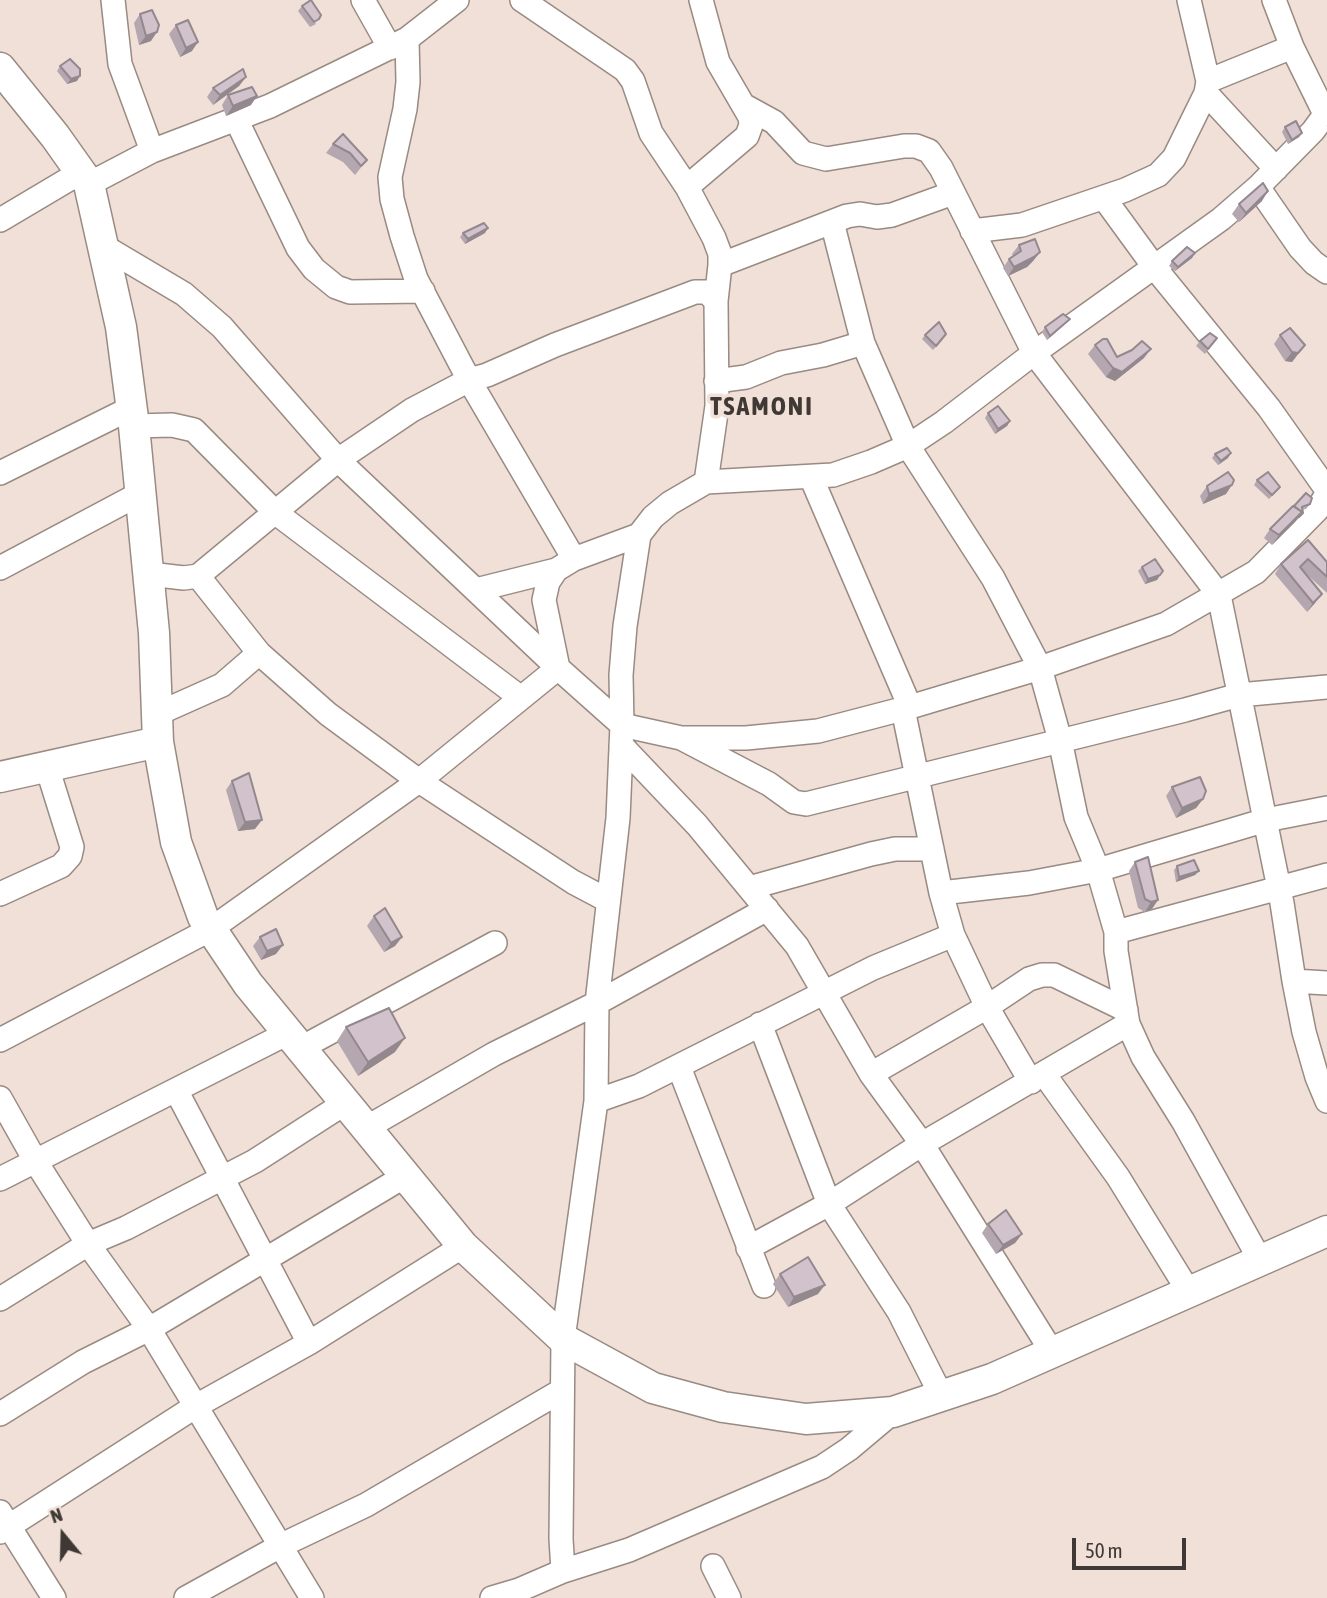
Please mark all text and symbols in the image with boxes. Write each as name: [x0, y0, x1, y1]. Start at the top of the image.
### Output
district label: TSAMONI: [711, 391, 813, 423]
north arrow: [28, 1500, 98, 1570]
text: N: [47, 1503, 65, 1527]
scale bar: [1075, 1524, 1189, 1568]
text: 50 m: [1085, 1538, 1123, 1562]

